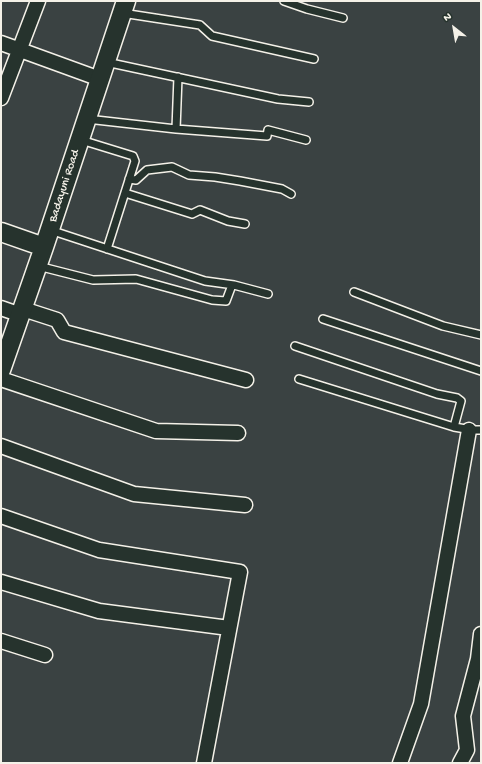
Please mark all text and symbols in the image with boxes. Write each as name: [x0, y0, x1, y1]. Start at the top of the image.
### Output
north arrow: [434, 8, 474, 48]
text: N: [442, 11, 454, 25]
street label: Badayuni Road: [47, 148, 83, 224]

